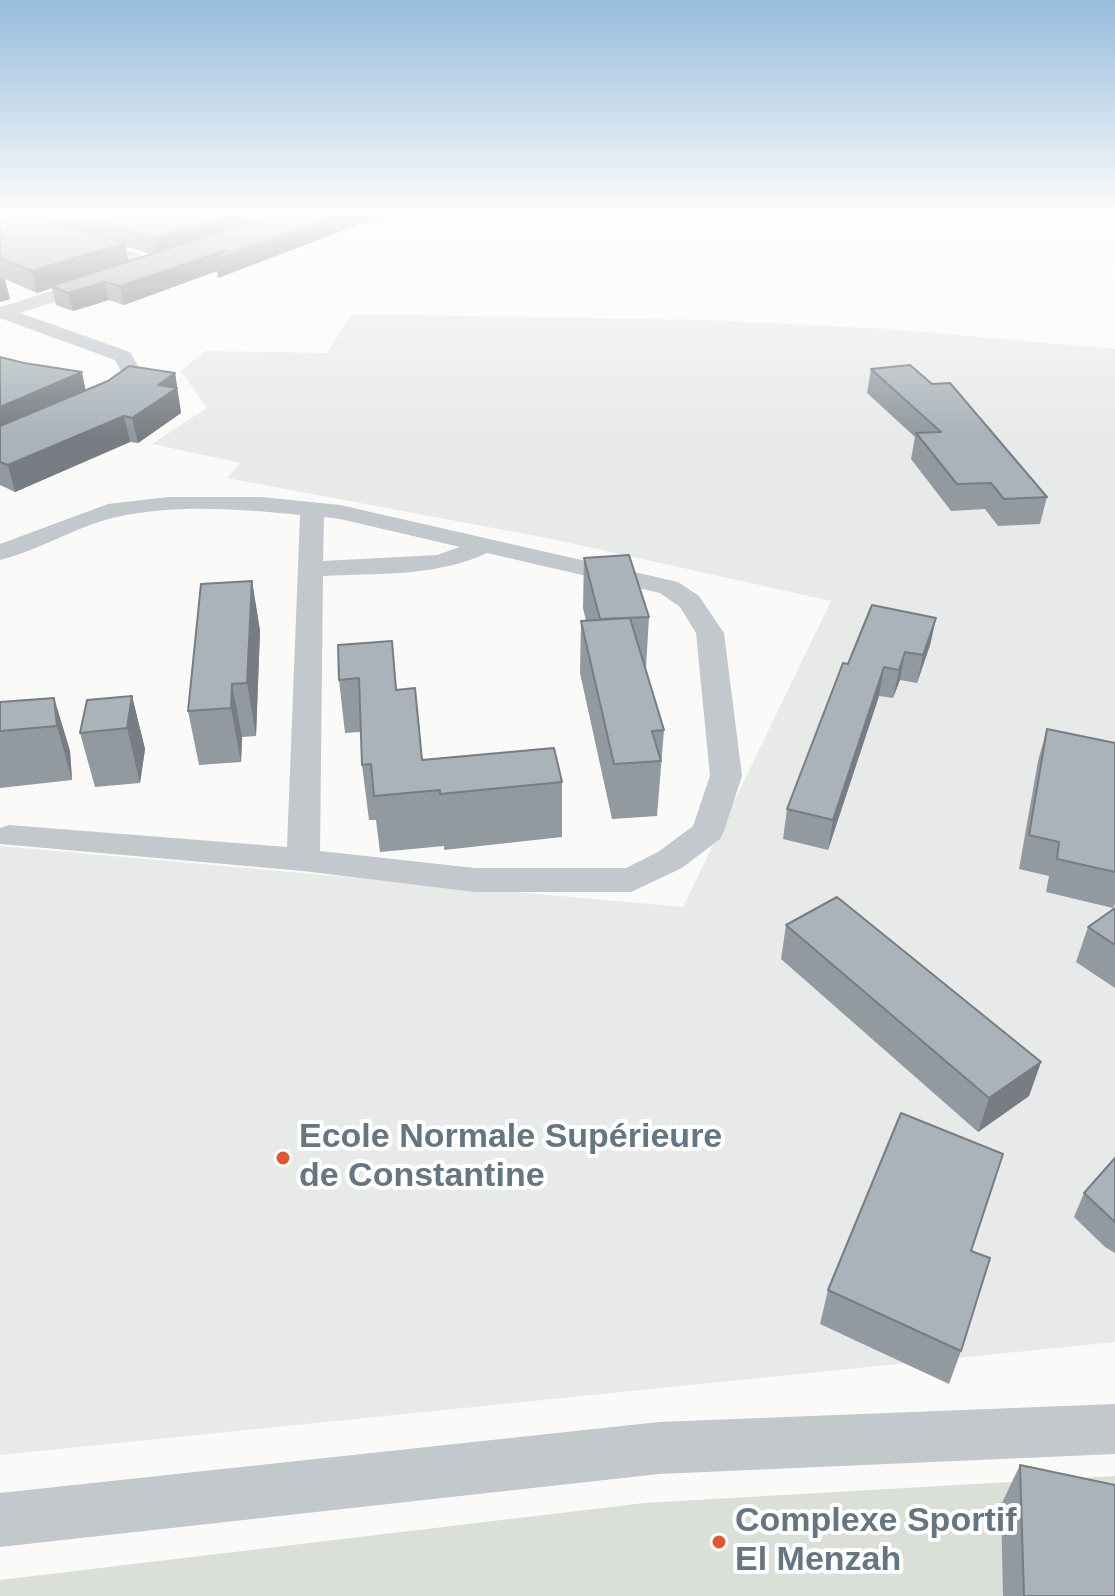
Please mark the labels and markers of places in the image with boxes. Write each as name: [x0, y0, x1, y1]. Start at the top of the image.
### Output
place label: Ecole Normale Supérieure de Constantine: [299, 1118, 722, 1198]
marker: Ecole Normale Supérieure de Constantine: [274, 1149, 292, 1167]
place label: Complexe Sportif El Menzah: [735, 1502, 1016, 1582]
marker: Complexe Sportif El Menzah: [710, 1533, 728, 1551]

